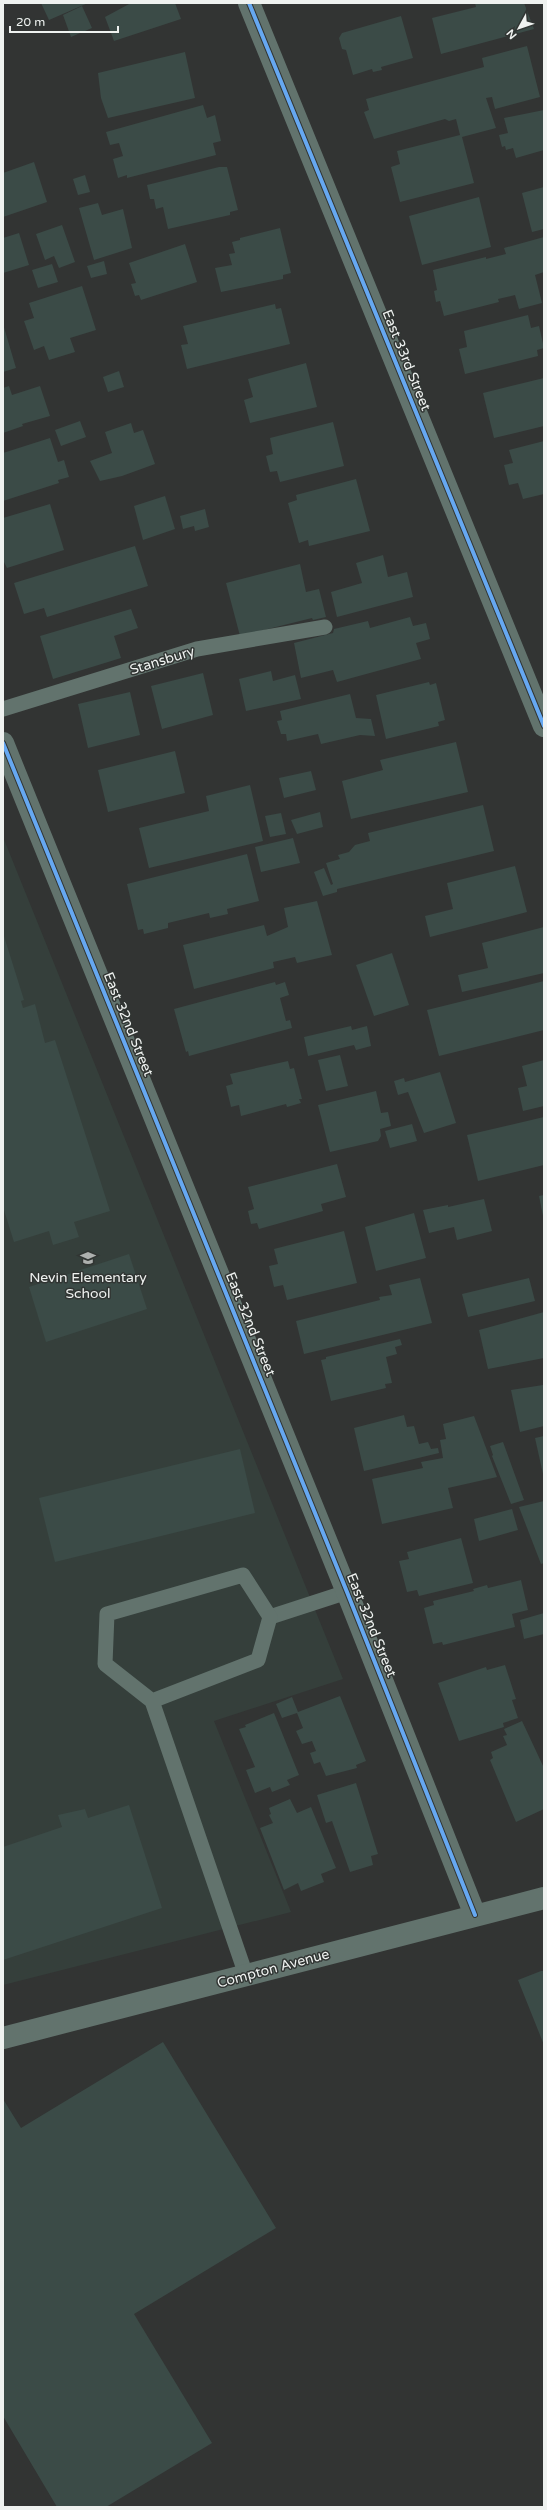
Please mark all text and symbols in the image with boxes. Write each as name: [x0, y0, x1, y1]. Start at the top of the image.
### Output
scale bar: [10, 8, 118, 34]
north arrow: [499, 8, 539, 48]
text: 20 m: [16, 15, 45, 29]
text: N: [504, 27, 520, 42]
street label: East 33rd Street: [379, 307, 435, 414]
street label: Stansbury: [128, 642, 197, 678]
street label: East 32nd Street: [100, 970, 157, 1079]
school or university icon: Nevin Elementary School: [79, 1249, 97, 1267]
place label: Nevin Elementary School: [29, 1269, 147, 1302]
street label: East 32nd Street: [222, 1270, 279, 1379]
street label: East 32nd Street: [343, 1571, 400, 1680]
street label: Compton Avenue: [215, 1945, 331, 1992]

